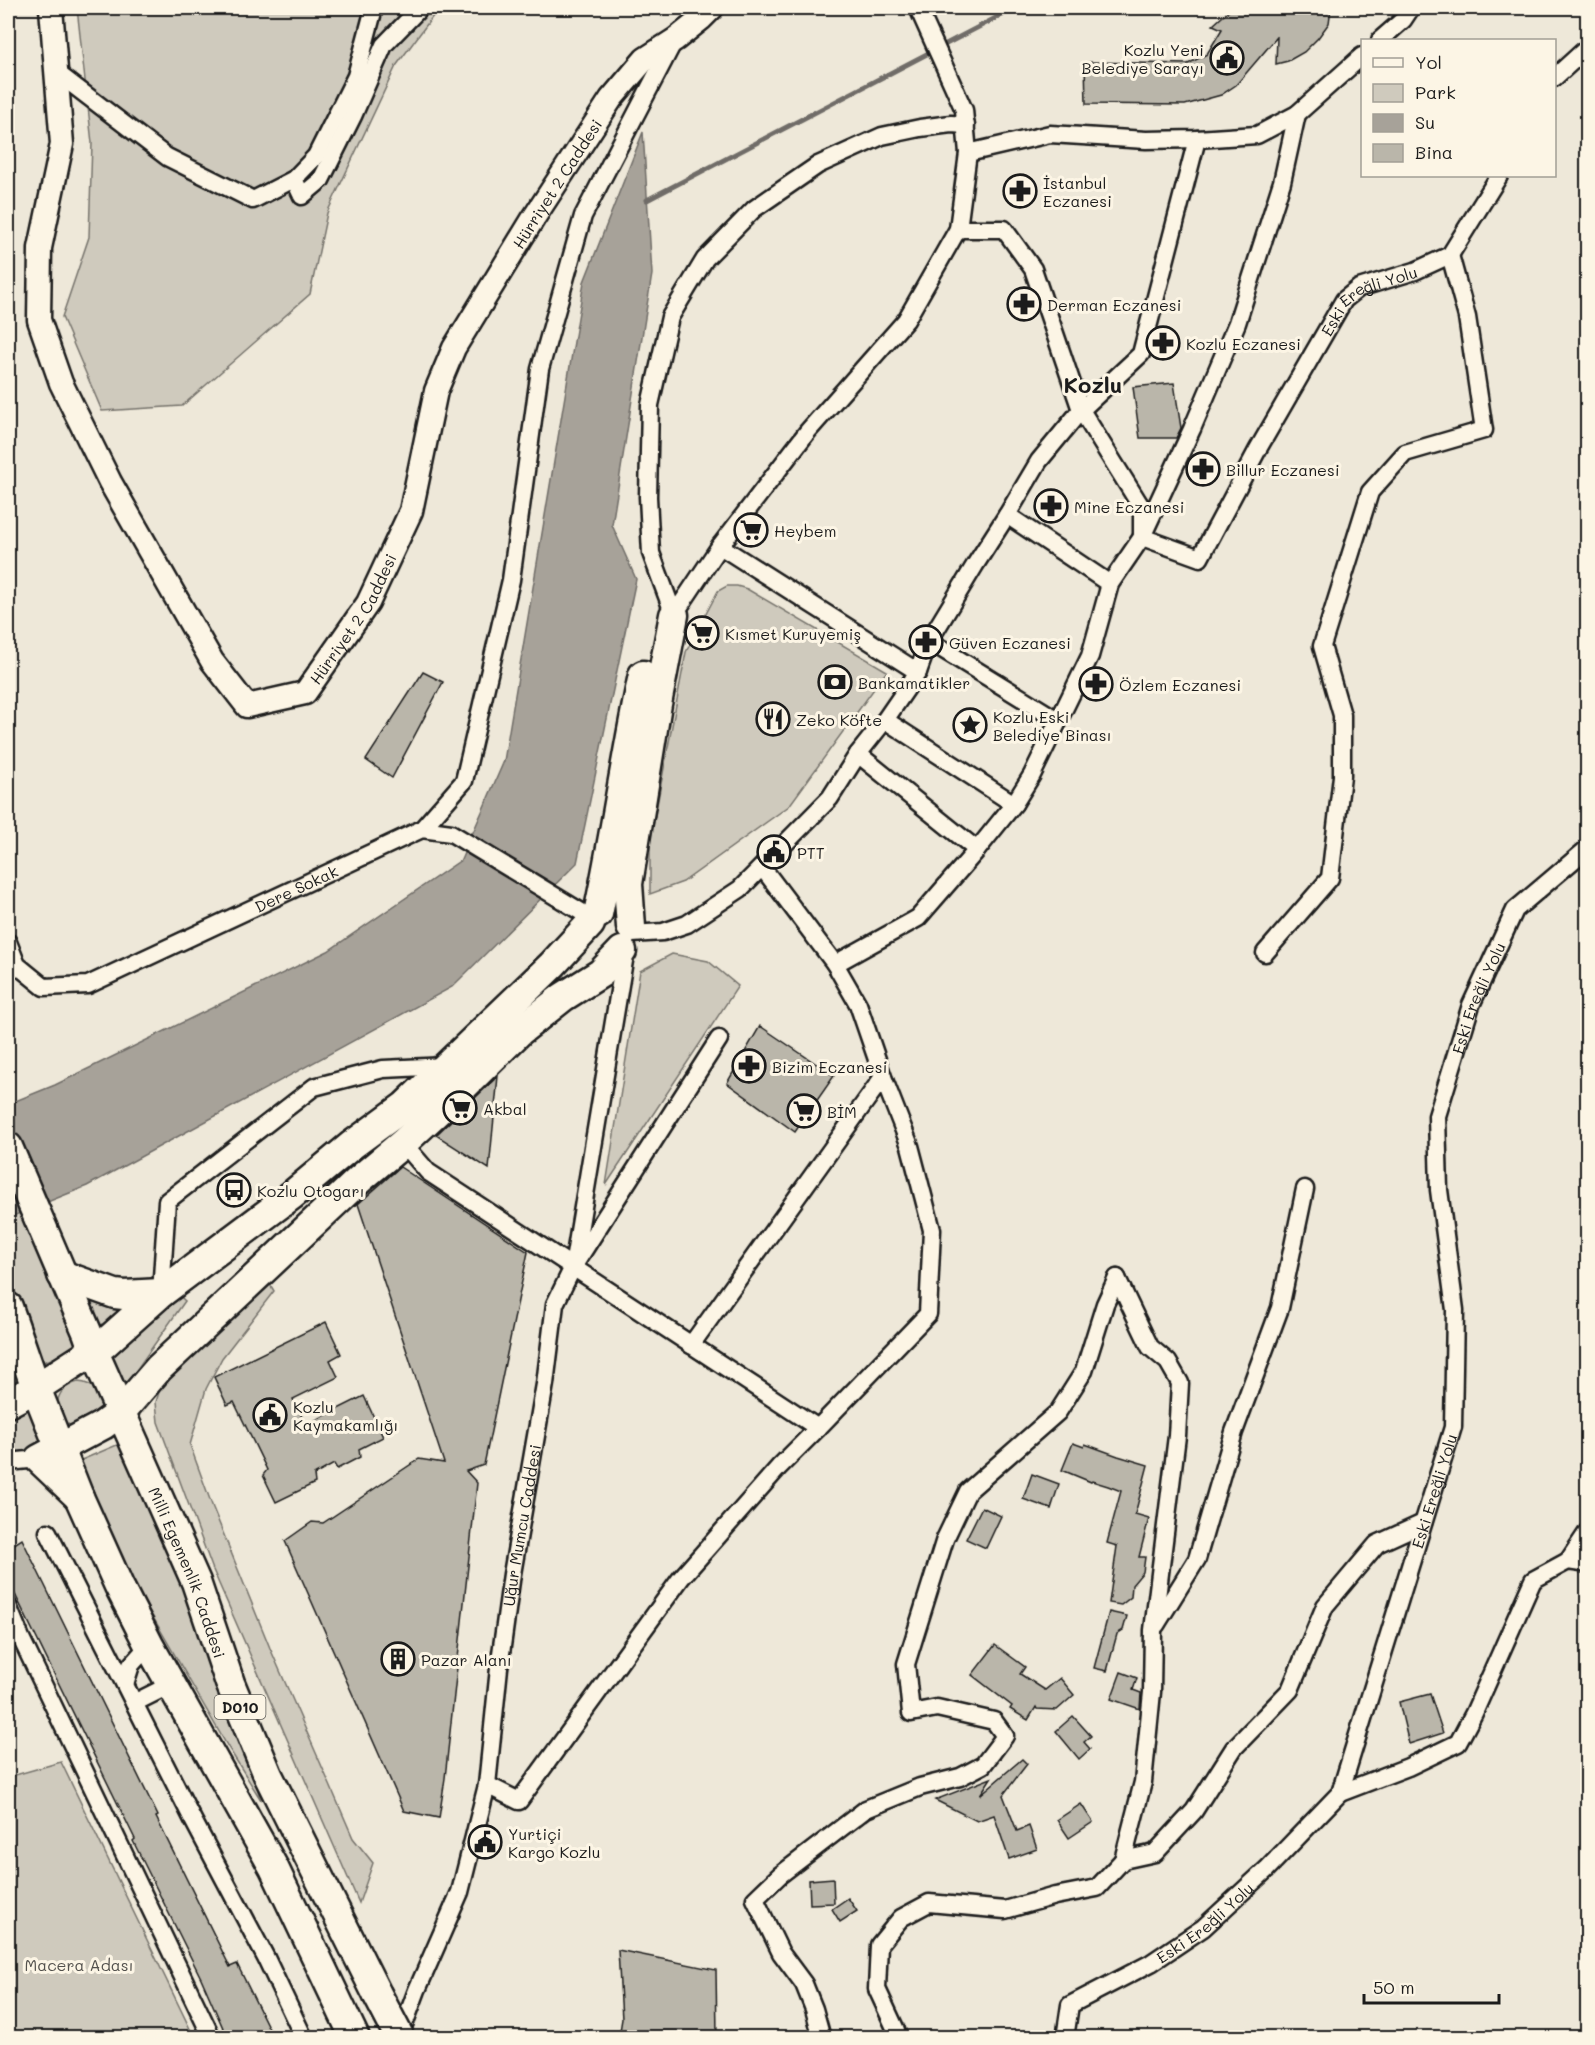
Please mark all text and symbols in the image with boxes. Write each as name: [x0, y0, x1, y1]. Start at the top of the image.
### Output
place label: Kozlu Yeni Belediye Sarayı: [1081, 39, 1204, 78]
legend: [1361, 39, 1556, 177]
public building icon: Kozlu Yeni Belediye Sarayı: [1209, 40, 1245, 76]
text: Yol: [1415, 50, 1442, 74]
text: Park: [1415, 80, 1456, 104]
text: Su: [1415, 110, 1435, 134]
street label: Hürriyet 2 Caddesi: [507, 115, 606, 252]
text: Bina: [1415, 140, 1453, 164]
place label: İstanbul Eczanesi: [1043, 172, 1112, 211]
pharmacy icon: İstanbul Eczanesi: [1002, 173, 1038, 209]
street label: Eski Ereğli Yolu: [1315, 260, 1420, 339]
pharmacy icon: Derman Eczanesi: [1006, 286, 1042, 322]
place label: Derman Eczanesi: [1047, 294, 1182, 315]
pharmacy icon: Kozlu Eczanesi: [1145, 325, 1181, 361]
place label: Kozlu Eczanesi: [1186, 333, 1301, 354]
district label: Kozlu: [1064, 370, 1122, 399]
pharmacy icon: Billur Eczanesi: [1185, 451, 1221, 487]
place label: Billur Eczanesi: [1226, 459, 1340, 480]
pharmacy icon: Mine Eczanesi: [1033, 488, 1069, 524]
place label: Mine Eczanesi: [1074, 496, 1184, 517]
supermarket icon: Heybem: [733, 512, 769, 548]
place label: Heybem: [774, 520, 837, 541]
street label: Hürriyet 2 Caddesi: [304, 550, 400, 688]
supermarket icon: Kısmet Kuruyemiş: [684, 615, 720, 651]
place label: Kısmet Kuruyemiş: [725, 623, 861, 644]
pharmacy icon: Güven Eczanesi: [908, 624, 944, 660]
place label: Güven Eczanesi: [949, 632, 1071, 653]
bank icon: Bankamatikler: [817, 664, 853, 700]
pharmacy icon: Özlem Eczanesi: [1078, 666, 1114, 702]
place label: Bankamatikler: [858, 672, 970, 693]
place label: Özlem Eczanesi: [1119, 674, 1241, 695]
restaurant icon: Zeko Köfte: [755, 701, 791, 737]
place label: Kozlu Eski Belediye Binası: [993, 706, 1112, 745]
place icon: Kozlu Eski Belediye Binası: [952, 707, 988, 743]
place label: Zeko Köfte: [796, 709, 882, 730]
public building icon: PTT: [756, 834, 792, 870]
place label: PTT: [797, 842, 825, 863]
street label: Dere Sokak: [251, 859, 341, 916]
street label: Eski Ereğli Yolu: [1446, 939, 1509, 1056]
pharmacy icon: Bizim Eczanesi: [731, 1048, 767, 1084]
place label: Bizim Eczanesi: [772, 1056, 887, 1077]
supermarket icon: Akbal: [442, 1090, 478, 1126]
supermarket icon: BİM: [786, 1093, 822, 1129]
place label: Akbal: [483, 1098, 527, 1119]
place label: BİM: [827, 1101, 857, 1122]
bus stop icon: Kozlu Otogarı: [216, 1172, 252, 1208]
place label: Kozlu Otogarı: [257, 1180, 365, 1201]
place label: Kozlu Kaymakamlığı: [293, 1396, 398, 1435]
public building icon: Kozlu Kaymakamlığı: [252, 1397, 288, 1433]
street label: Eski Ereğli Yolu: [1406, 1431, 1461, 1551]
street label: Uğur Mumcu Caddesi: [497, 1443, 545, 1608]
street label: Milli Egemenlik Caddesi: [145, 1483, 231, 1661]
building icon: Pazar Alanı: [380, 1641, 416, 1677]
place label: Pazar Alanı: [421, 1649, 512, 1670]
road number: D010: [214, 1695, 266, 1719]
place label: Yurtiçi Kargo Kozlu: [508, 1823, 600, 1862]
public building icon: Yurtiçi Kargo Kozlu: [467, 1824, 503, 1860]
street label: Eski Ereğli Yolu: [1152, 1877, 1257, 1967]
park label: Macera Adası: [24, 1954, 134, 1975]
scale bar: [1364, 1967, 1499, 2005]
text: 50 m: [1373, 1975, 1415, 1999]

